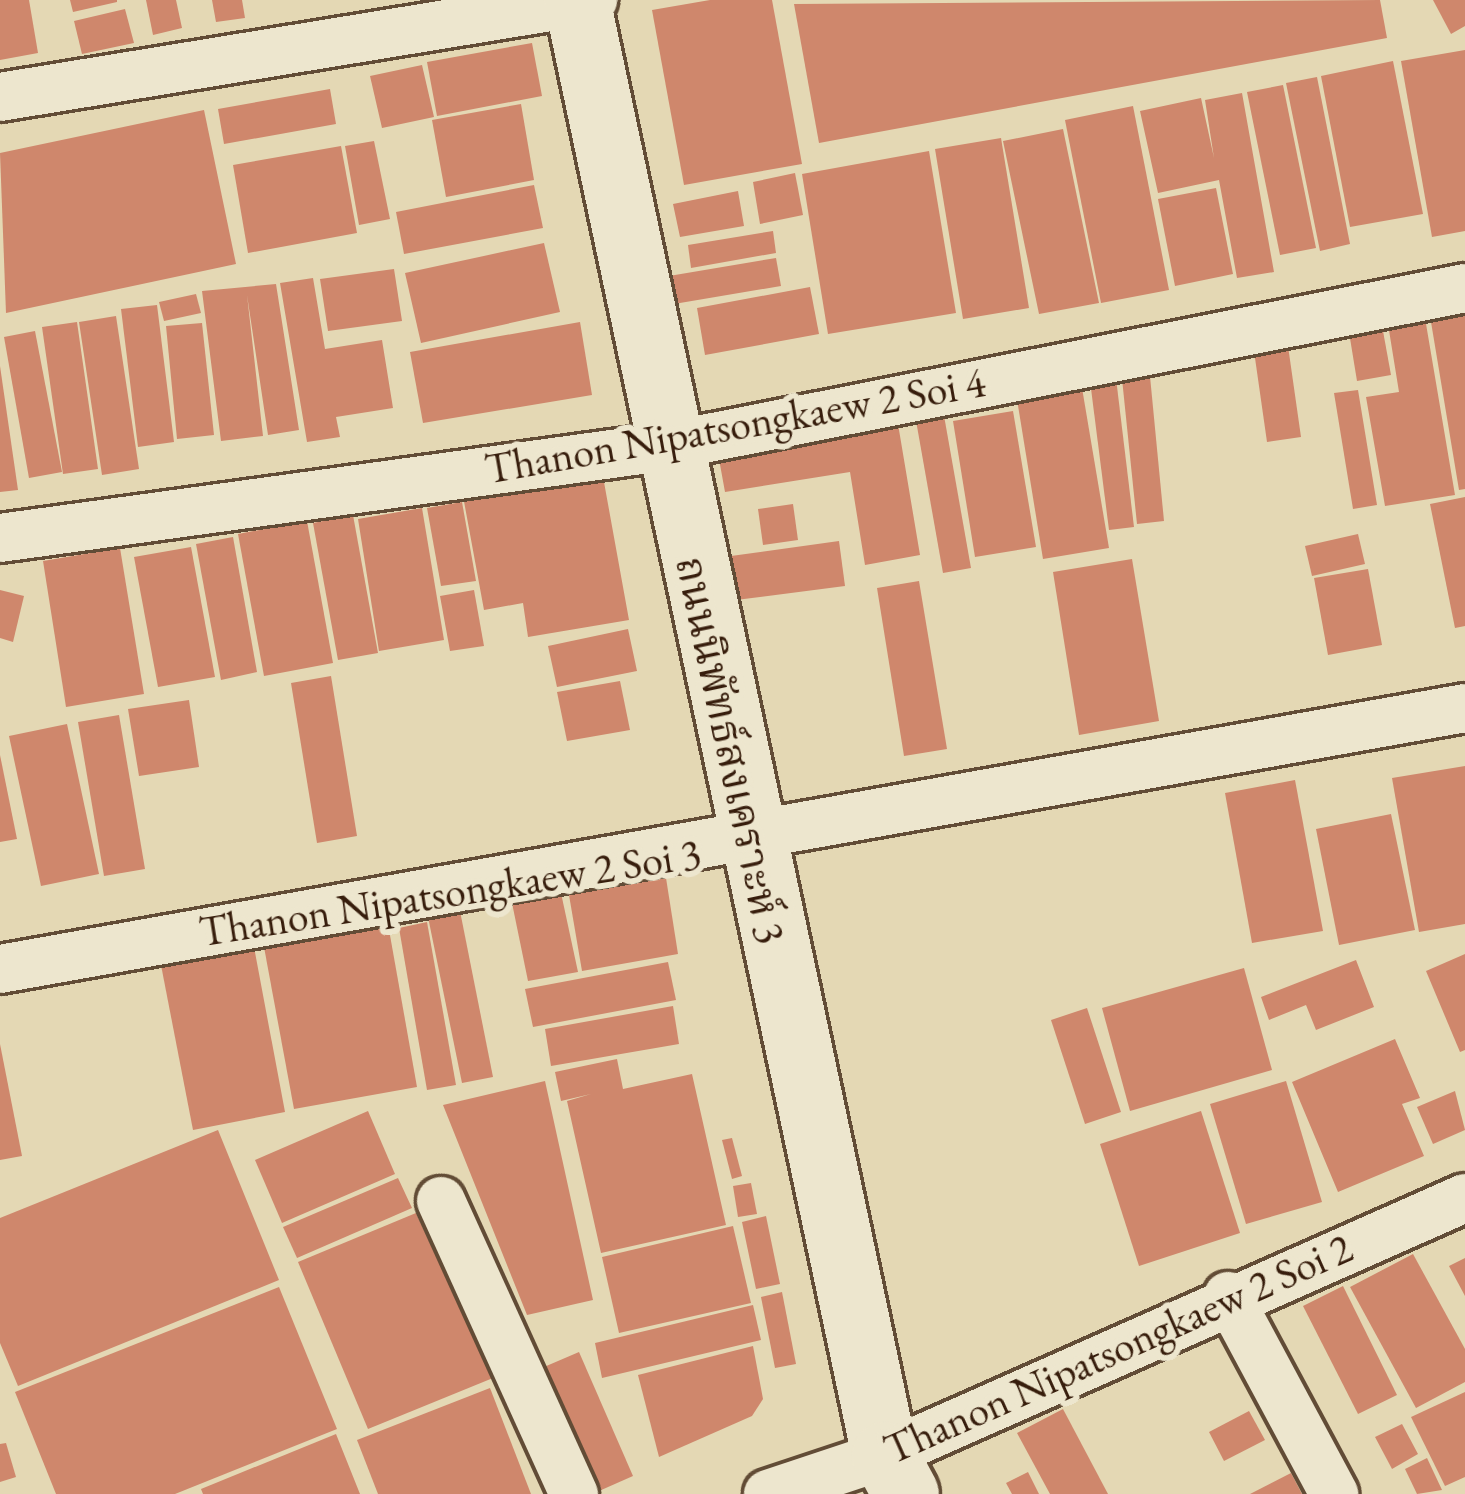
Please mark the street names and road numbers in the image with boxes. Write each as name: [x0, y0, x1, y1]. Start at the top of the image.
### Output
street label: Thanon Nipatsongkaew 2 Soi 4: [481, 357, 989, 495]
street label: ถนนนิพัทธ์สงเคราะห์ 3: [664, 552, 796, 948]
street label: Thanon Nipatsongkaew 2 Soi 3: [196, 828, 704, 958]
street label: Thanon Nipatsongkaew 2 Soi 2: [876, 1223, 1360, 1475]

